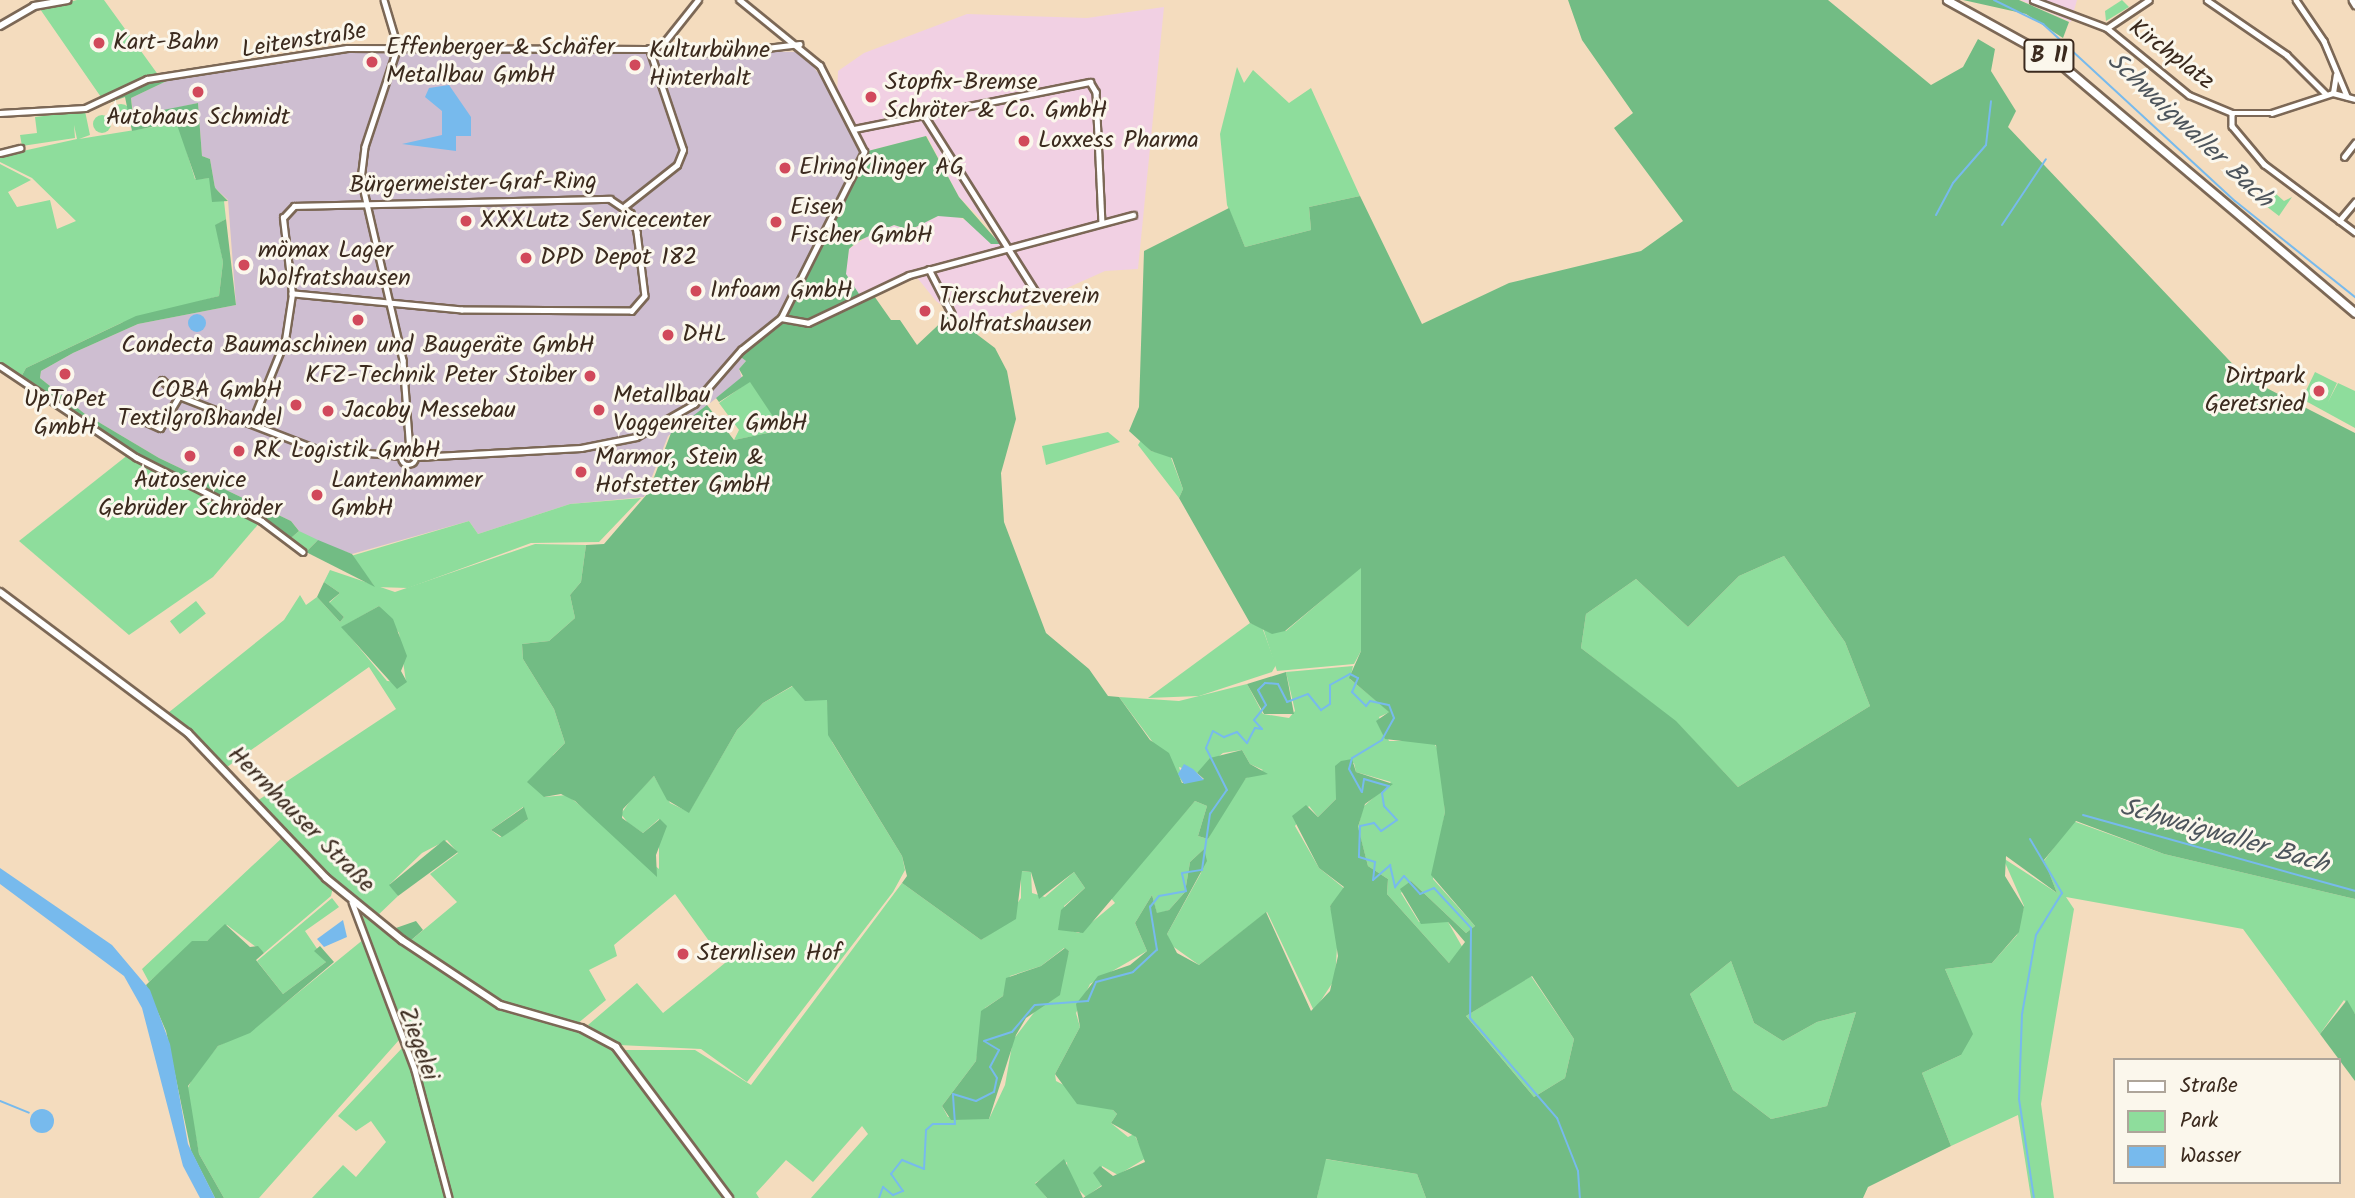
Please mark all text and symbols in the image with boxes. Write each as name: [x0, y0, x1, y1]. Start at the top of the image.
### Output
street label: Kirchplatz: [2122, 13, 2220, 97]
street label: Leitenstraße: [239, 17, 369, 65]
place label: Kart-Bahn: [113, 29, 219, 57]
place label: Effenberger & Schäfer Metallbau GmbH: [386, 34, 615, 90]
marker: Kart-Bahn: [91, 35, 107, 51]
road number: B 11: [2023, 36, 2075, 76]
place label: Kulturbühne Hinterhalt: [649, 37, 770, 93]
water label: Schwaigwaller Bach: [2100, 46, 2278, 216]
marker: Effenberger & Schäfer Metallbau GmbH: [364, 54, 380, 70]
marker: Kulturbühne Hinterhalt: [627, 57, 643, 73]
place label: Stopfix-Bremse Schröter & Co. GmbH: [885, 69, 1107, 125]
marker: Autohaus Schmidt: [190, 84, 206, 100]
marker: Stopfix-Bremse Schröter & Co. GmbH: [863, 89, 879, 105]
place label: Autohaus Schmidt: [106, 104, 290, 132]
place label: Loxxess Pharma: [1038, 127, 1199, 155]
marker: Loxxess Pharma: [1016, 133, 1032, 149]
place label: ElringKlinger AG: [799, 154, 964, 182]
marker: ElringKlinger AG: [777, 160, 793, 176]
street label: Bürgermeister-Graf-Ring: [349, 167, 597, 201]
place label: Eisen Fischer GmbH: [790, 194, 933, 250]
place label: XXXLutz Servicecenter: [480, 207, 710, 235]
marker: XXXLutz Servicecenter: [458, 213, 474, 229]
marker: Eisen Fischer GmbH: [768, 214, 784, 230]
place label: mömax Lager Wolfratshausen: [258, 237, 411, 293]
place label: DPD Depot 182: [540, 244, 697, 272]
marker: DPD Depot 182: [518, 250, 534, 266]
marker: mömax Lager Wolfratshausen: [236, 257, 252, 273]
place label: Infoam GmbH: [710, 277, 853, 305]
marker: Infoam GmbH: [688, 283, 704, 299]
place label: Tierschutzverein Wolfratshausen: [939, 283, 1100, 339]
marker: Tierschutzverein Wolfratshausen: [917, 303, 933, 319]
marker: Condecta Baumaschinen und Baugeräte GmbH: [350, 312, 366, 328]
place label: DHL: [682, 321, 727, 349]
marker: DHL: [660, 327, 676, 343]
place label: Condecta Baumaschinen und Baugeräte GmbH: [121, 332, 595, 360]
place label: KFZ-Technik Peter Stoiber: [305, 362, 576, 390]
place label: Dirtpark Geretsried: [2205, 363, 2305, 419]
marker: UpToPet GmbH: [57, 366, 73, 382]
marker: KFZ-Technik Peter Stoiber: [582, 368, 598, 384]
place label: COBA GmbH Textilgroßhandel: [117, 377, 282, 433]
place label: Metallbau Voggenreiter GmbH: [613, 382, 808, 438]
marker: Dirtpark Geretsried: [2311, 383, 2327, 399]
place label: UpToPet GmbH: [24, 386, 106, 442]
marker: COBA GmbH Textilgroßhandel: [288, 397, 304, 413]
place label: Jacoby Messebau: [342, 397, 516, 425]
marker: Metallbau Voggenreiter GmbH: [591, 402, 607, 418]
marker: Jacoby Messebau: [320, 403, 336, 419]
place label: RK Logistik GmbH: [253, 437, 440, 465]
marker: RK Logistik GmbH: [231, 443, 247, 459]
place label: Marmor, Stein & Hofstetter GmbH: [595, 444, 771, 500]
marker: Autoservice Gebrüder Schröder: [182, 448, 198, 464]
marker: Marmor, Stein & Hofstetter GmbH: [573, 464, 589, 480]
place label: Autoservice Gebrüder Schröder: [98, 467, 282, 523]
place label: Lantenhammer GmbH: [331, 467, 482, 523]
marker: Lantenhammer GmbH: [309, 487, 325, 503]
street label: Herrnhauser Straße: [222, 741, 380, 899]
water label: Schwaigwaller Bach: [2116, 792, 2332, 882]
place label: Sternlisen Hof: [697, 940, 842, 968]
marker: Sternlisen Hof: [675, 946, 691, 962]
street label: Ziegelei: [391, 1003, 445, 1085]
legend: [2114, 1058, 2341, 1184]
text: Straße: [2180, 1070, 2238, 1103]
text: Park: [2180, 1105, 2218, 1138]
text: Wasser: [2180, 1140, 2241, 1173]

